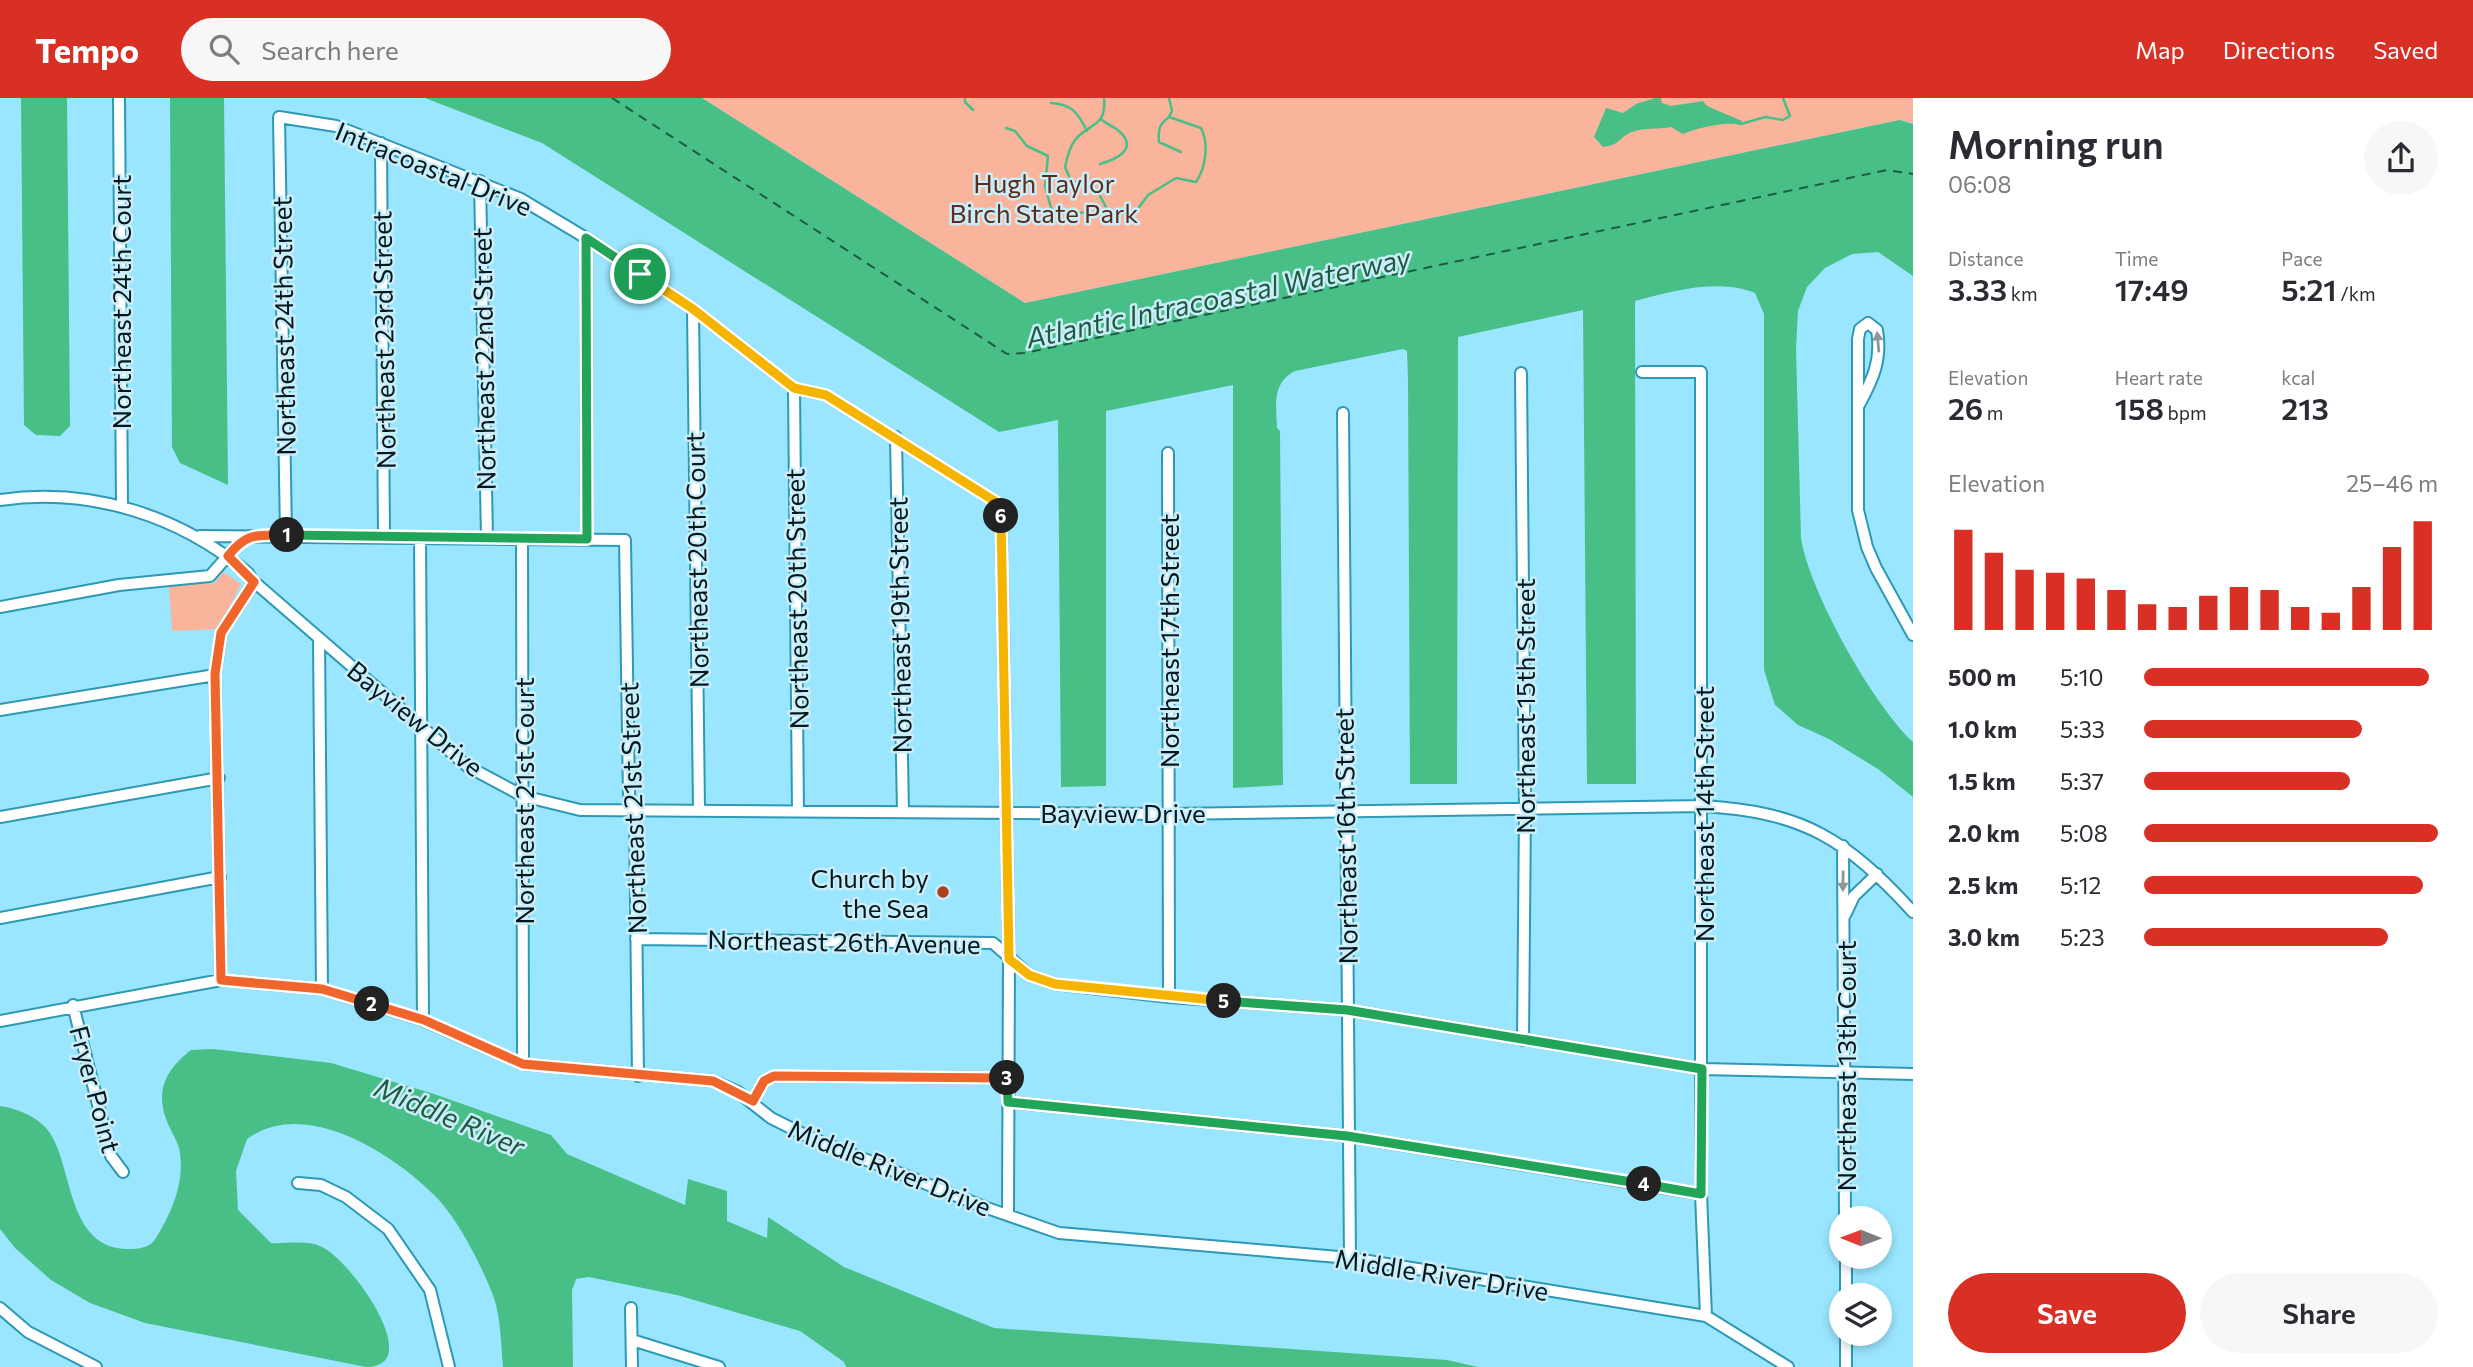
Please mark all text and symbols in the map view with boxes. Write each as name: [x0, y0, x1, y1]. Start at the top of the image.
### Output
search box: [181, 18, 671, 81]
text: Tempo: [35, 29, 139, 70]
icon: search: [205, 30, 243, 68]
text: Search here: [261, 34, 399, 65]
text: Map: [2135, 35, 2185, 64]
text: Directions: [2223, 35, 2335, 64]
text: Saved: [2373, 35, 2438, 64]
street label: Intracoastal Drive: [331, 114, 537, 222]
text: Morning run: [1948, 120, 2164, 167]
button: share: [2364, 121, 2438, 195]
park label: Hugh Taylor Birch State Park: [950, 167, 1138, 228]
text: 06:08: [1948, 170, 2011, 198]
street label: Northeast 24th Court: [105, 175, 136, 429]
street label: Northeast 24th Street: [265, 196, 301, 456]
street label: Northeast 23rd Street: [365, 211, 401, 469]
street label: Northeast 22nd Street: [465, 227, 501, 491]
water label: Atlantic Intracoastal Waterway: [1022, 239, 1415, 355]
pin: [610, 244, 670, 304]
text: Distance: [1948, 247, 2024, 270]
text: Time: [2115, 247, 2158, 270]
text: Pace: [2281, 247, 2323, 270]
icon: arrive: [621, 255, 659, 293]
text: 3.33: [1948, 270, 2007, 307]
text: 17:49: [2115, 270, 2189, 307]
text: 5:21: [2281, 270, 2337, 307]
text: km: [2007, 282, 2038, 305]
text: /km: [2337, 282, 2376, 305]
one-way arrow: [1872, 330, 1883, 352]
text: Elevation: [1948, 366, 2028, 389]
text: Heart rate: [2115, 366, 2203, 389]
text: kcal: [2281, 366, 2315, 389]
text: 26: [1948, 389, 1983, 426]
text: 158: [2115, 389, 2164, 426]
text: 213: [2281, 389, 2329, 426]
text: m: [1983, 401, 2003, 424]
text: bpm: [2164, 401, 2207, 424]
street label: Northeast 20th Court: [678, 431, 714, 689]
street label: Northeast 20th Street: [778, 468, 814, 730]
text: Elevation: [1948, 469, 2045, 497]
text: 25–46 m: [2346, 469, 2438, 497]
street label: Northeast 19th Street: [881, 496, 917, 754]
pin: 6: [984, 498, 1018, 534]
text: 6: [995, 504, 1006, 527]
street label: Northeast 17th Street: [1153, 514, 1184, 768]
pin: 1: [270, 518, 304, 552]
text: 1: [282, 523, 291, 546]
street label: Northeast 15th Street: [1509, 578, 1540, 834]
street label: Bayview Drive: [342, 654, 490, 782]
text: 500 m: [1948, 663, 2016, 691]
text: 5:10: [2060, 663, 2103, 691]
street label: Northeast 21st Court: [508, 677, 539, 925]
street label: Northeast 21st Street: [612, 681, 652, 935]
street label: Northeast 14th Street: [1688, 686, 1719, 942]
street label: Northeast 16th Street: [1327, 707, 1363, 965]
text: 1.0 km: [1948, 715, 2017, 743]
text: 5:33: [2060, 715, 2105, 743]
text: 1.5 km: [1948, 767, 2016, 795]
text: 5:37: [2060, 767, 2104, 795]
street label: Bayview Drive: [1040, 797, 1206, 828]
text: 2.0 km: [1948, 819, 2020, 847]
text: 5:08: [2060, 819, 2108, 847]
place label: Church by the Sea: [811, 862, 929, 923]
one-way arrow: [1837, 870, 1848, 892]
text: 2.5 km: [1948, 871, 2018, 899]
text: 5:12: [2060, 871, 2101, 899]
marker: Church by the Sea: [935, 884, 951, 900]
street label: Northeast 26th Avenue: [707, 923, 981, 959]
text: 3.0 km: [1948, 923, 2020, 951]
text: 5:23: [2060, 923, 2105, 951]
street label: Northeast 13th Court: [1830, 940, 1861, 1192]
pin: 5: [1206, 984, 1242, 1018]
pin: 2: [354, 986, 390, 1021]
text: 5: [1218, 989, 1229, 1012]
text: 2: [366, 992, 377, 1015]
street label: Fryer Point: [64, 1022, 128, 1156]
pin: 3: [990, 1060, 1024, 1096]
text: 3: [1001, 1066, 1012, 1089]
water label: Middle River: [370, 1069, 531, 1163]
street label: Middle River Drive: [784, 1112, 996, 1222]
pin: 4: [1626, 1166, 1662, 1202]
text: 4: [1638, 1172, 1649, 1195]
north arrow: [1829, 1206, 1892, 1269]
map controls: [1829, 1206, 1892, 1346]
street label: Middle River Drive: [1333, 1242, 1551, 1306]
button: Save: [1948, 1273, 2186, 1353]
button: Share: [2200, 1273, 2438, 1353]
button: layers: [1829, 1283, 1892, 1346]

